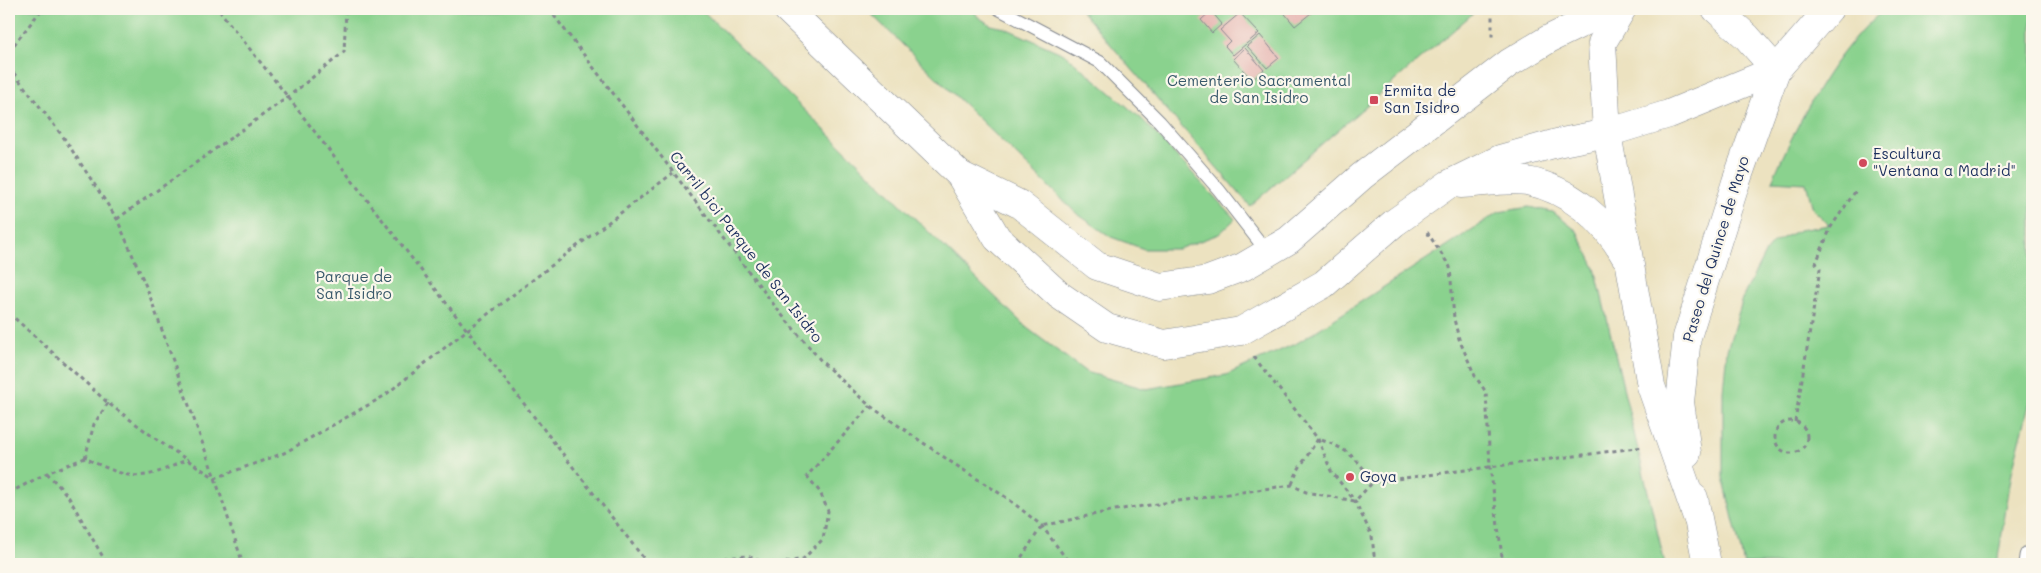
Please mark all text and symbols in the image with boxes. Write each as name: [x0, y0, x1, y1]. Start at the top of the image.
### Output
park label: Cementerio Sacramental de San Isidro: [1167, 70, 1351, 107]
place label: Ermita de San Isidro: [1384, 80, 1459, 117]
marker: Ermita de San Isidro: [1368, 94, 1380, 106]
place label: Escultura "Ventana a Madrid": [1873, 143, 2016, 180]
street label: Carril bici Parque de San Isidro: [666, 147, 828, 346]
street label: Paseo del Quince de Mayo: [1677, 153, 1753, 344]
marker: Escultura "Ventana a Madrid": [1857, 157, 1869, 169]
park label: Parque de San Isidro: [316, 266, 392, 303]
place label: Goya: [1360, 466, 1397, 486]
marker: Goya: [1344, 471, 1356, 483]

